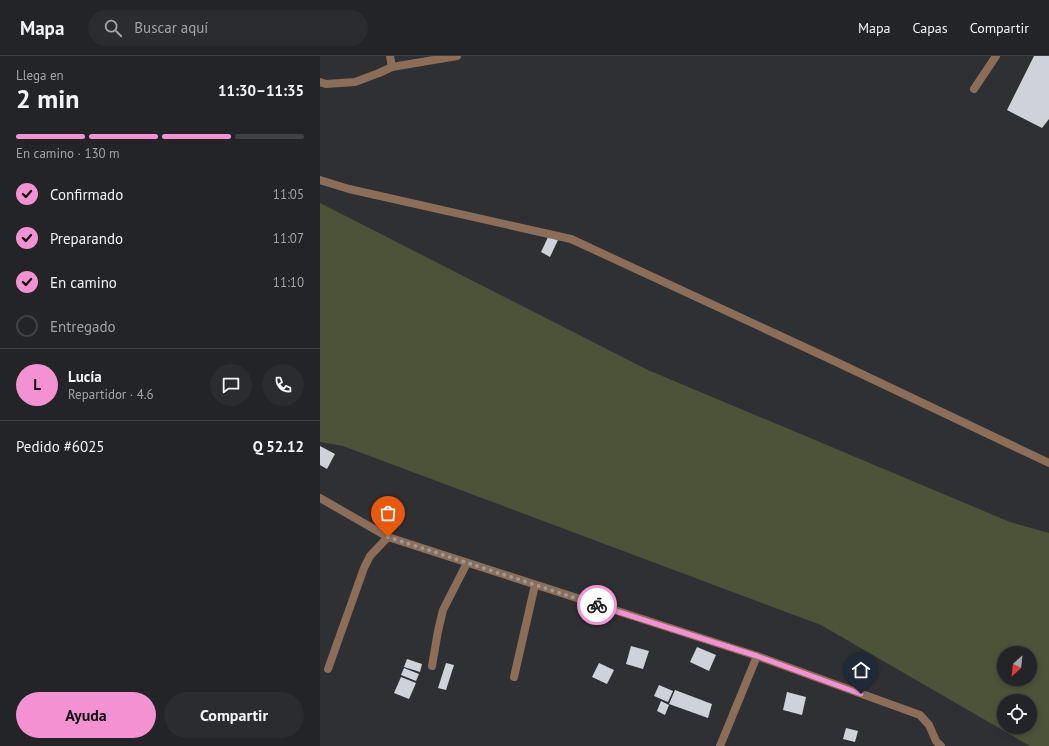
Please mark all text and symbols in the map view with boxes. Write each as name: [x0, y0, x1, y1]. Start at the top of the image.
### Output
search box: [88, 10, 368, 46]
text: Mapa: [20, 16, 64, 40]
icon: search: [102, 17, 124, 39]
text: Buscar aquí: [134, 18, 208, 37]
text: Mapa: [858, 19, 891, 37]
text: Capas: [913, 19, 948, 37]
text: Compartir: [970, 19, 1029, 37]
text: Llega en: [16, 67, 64, 84]
text: 11:30–11:35: [218, 81, 304, 100]
text: 2 min: [16, 82, 79, 115]
text: En camino · 130 m: [16, 145, 120, 162]
icon: check: [16, 183, 38, 205]
text: Confirmado: [50, 185, 123, 204]
text: 11:05: [273, 186, 304, 203]
icon: check: [16, 227, 38, 249]
text: Preparando: [50, 229, 123, 248]
text: 11:07: [273, 230, 304, 247]
icon: check: [16, 271, 38, 293]
text: En camino: [50, 273, 117, 292]
text: 11:10: [273, 274, 304, 291]
text: Entregado: [50, 317, 116, 336]
button: chat: [210, 364, 252, 406]
button: phone: [262, 364, 304, 406]
text: Lucía: [68, 367, 102, 386]
text: L: [33, 375, 41, 394]
text: Repartidor · 4.6: [68, 386, 154, 403]
text: Pedido #6025: [16, 437, 105, 456]
text: Q 52.12: [253, 437, 304, 456]
pin: [371, 496, 405, 537]
icon: bag: [377, 502, 399, 524]
courier: [577, 585, 617, 625]
icon: bike: [586, 594, 608, 616]
north arrow: [997, 646, 1037, 686]
map controls: [997, 646, 1037, 734]
pin: [844, 653, 878, 694]
icon: home: [850, 659, 872, 681]
button: Ayuda: [16, 692, 156, 738]
button: Compartir: [164, 692, 304, 738]
button: locate: [997, 694, 1037, 734]

